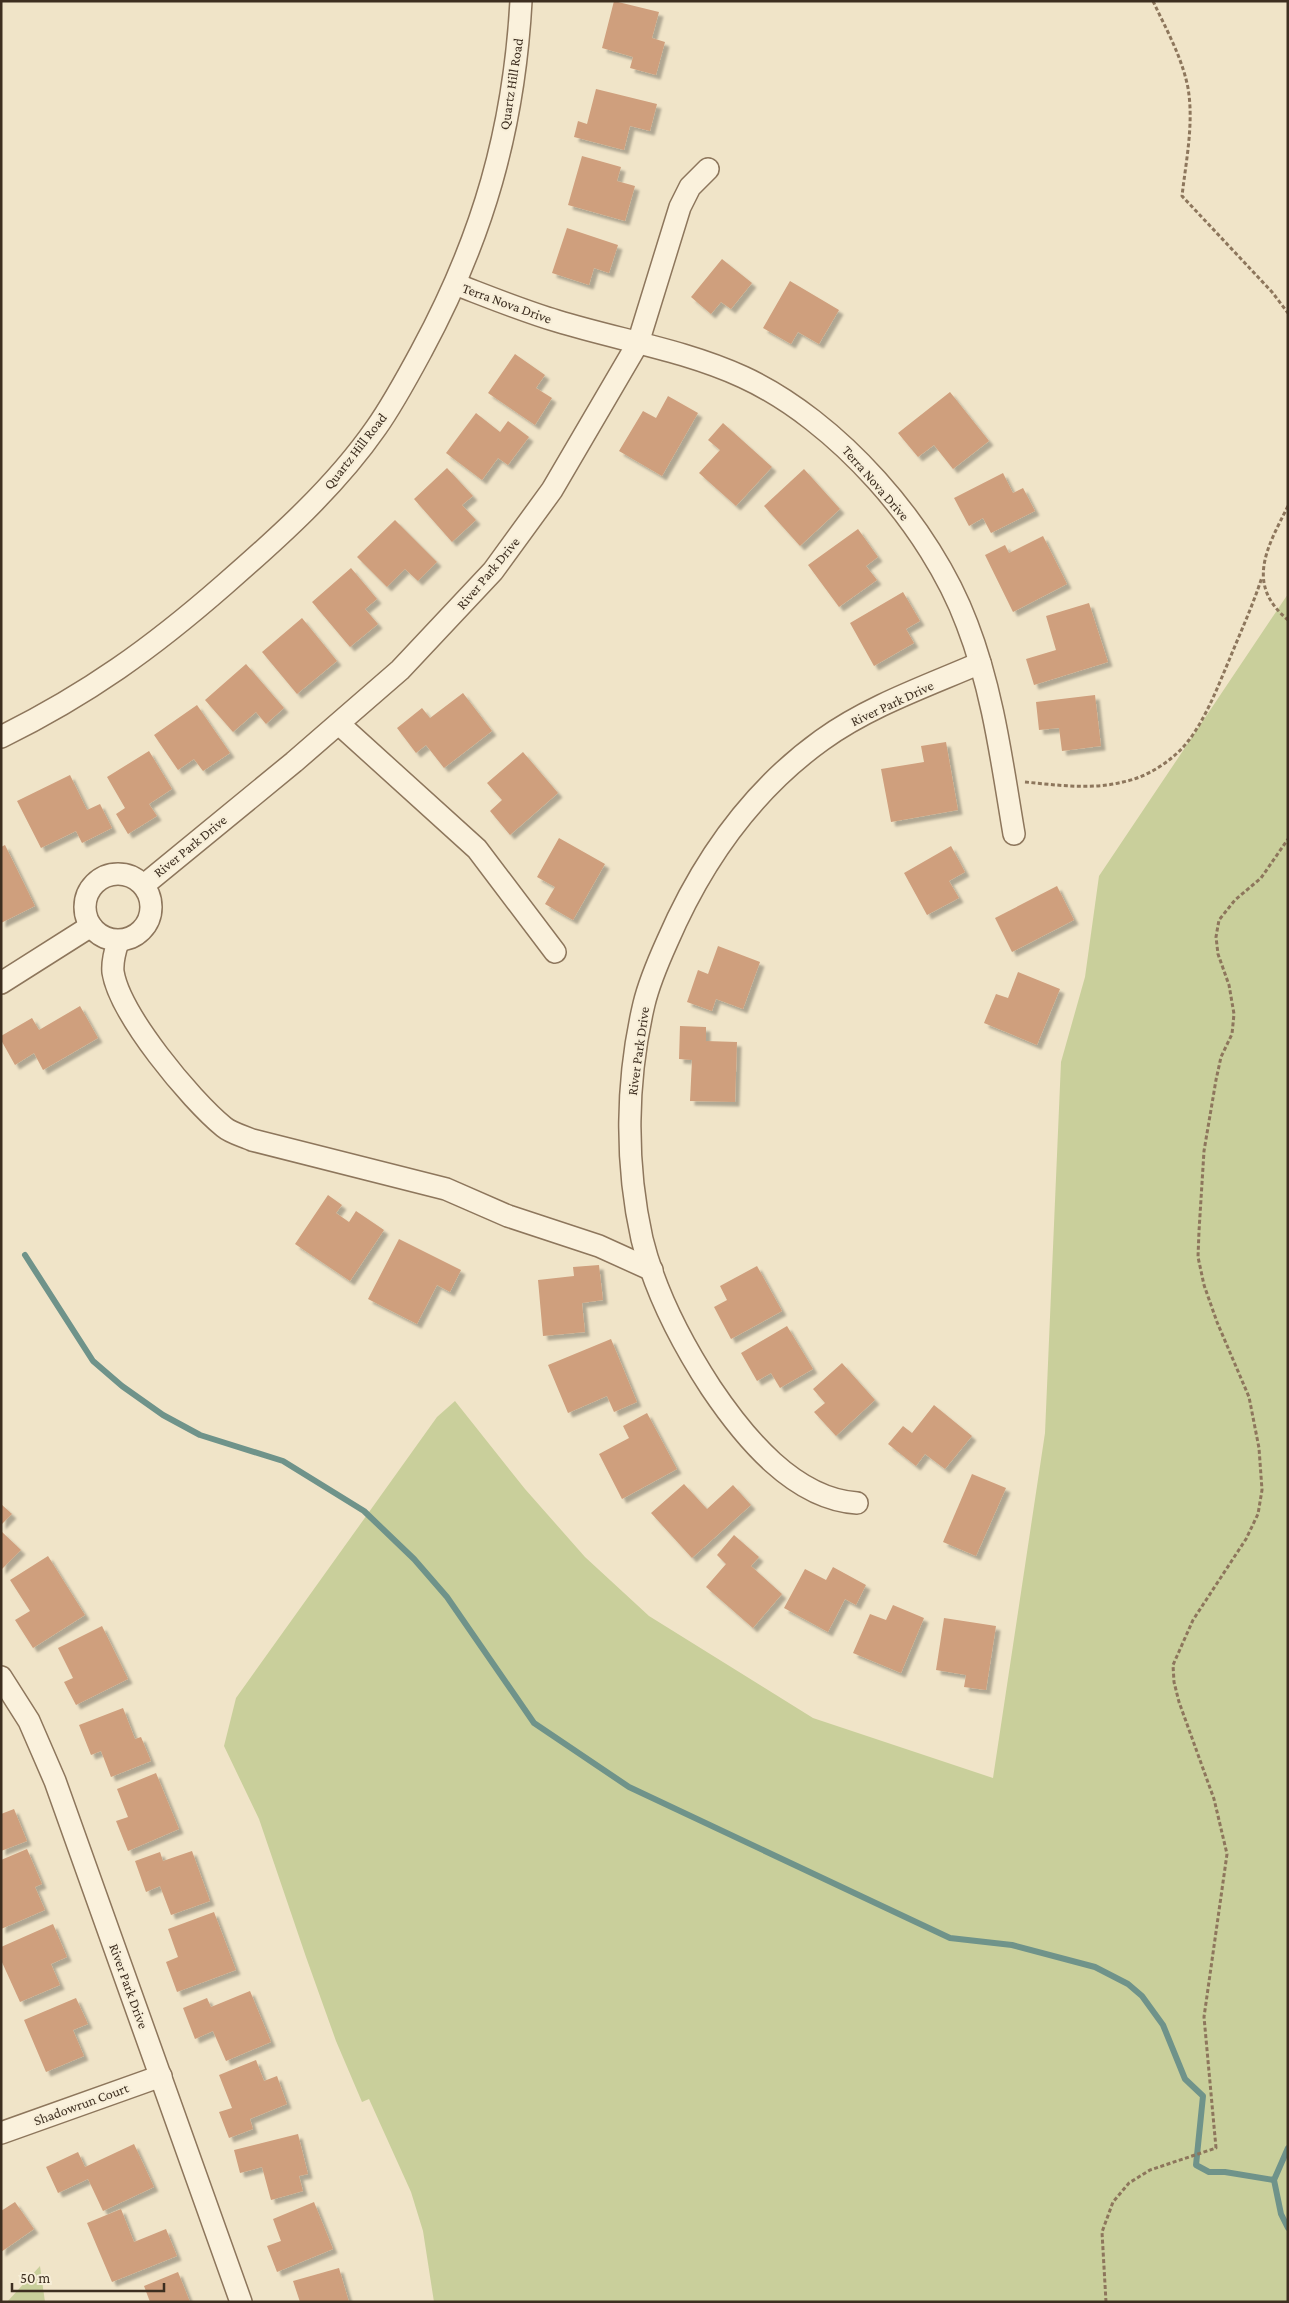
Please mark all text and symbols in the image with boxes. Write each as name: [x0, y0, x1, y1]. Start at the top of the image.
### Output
street label: Quartz Hill Road: [496, 36, 526, 131]
street label: Terra Nova Drive: [460, 279, 554, 327]
street label: Quartz Hill Road: [320, 409, 390, 492]
street label: Terra Nova Drive: [839, 442, 913, 524]
street label: River Park Drive: [453, 534, 523, 612]
street label: River Park Drive: [848, 677, 936, 729]
street label: River Park Drive: [150, 812, 230, 880]
street label: River Park Drive: [624, 1006, 652, 1096]
street label: River Park Drive: [106, 1941, 152, 2031]
street label: Shadowrun Court: [31, 2079, 131, 2129]
scale bar: [12, 2260, 165, 2292]
text: 50 m: [20, 2270, 50, 2286]

